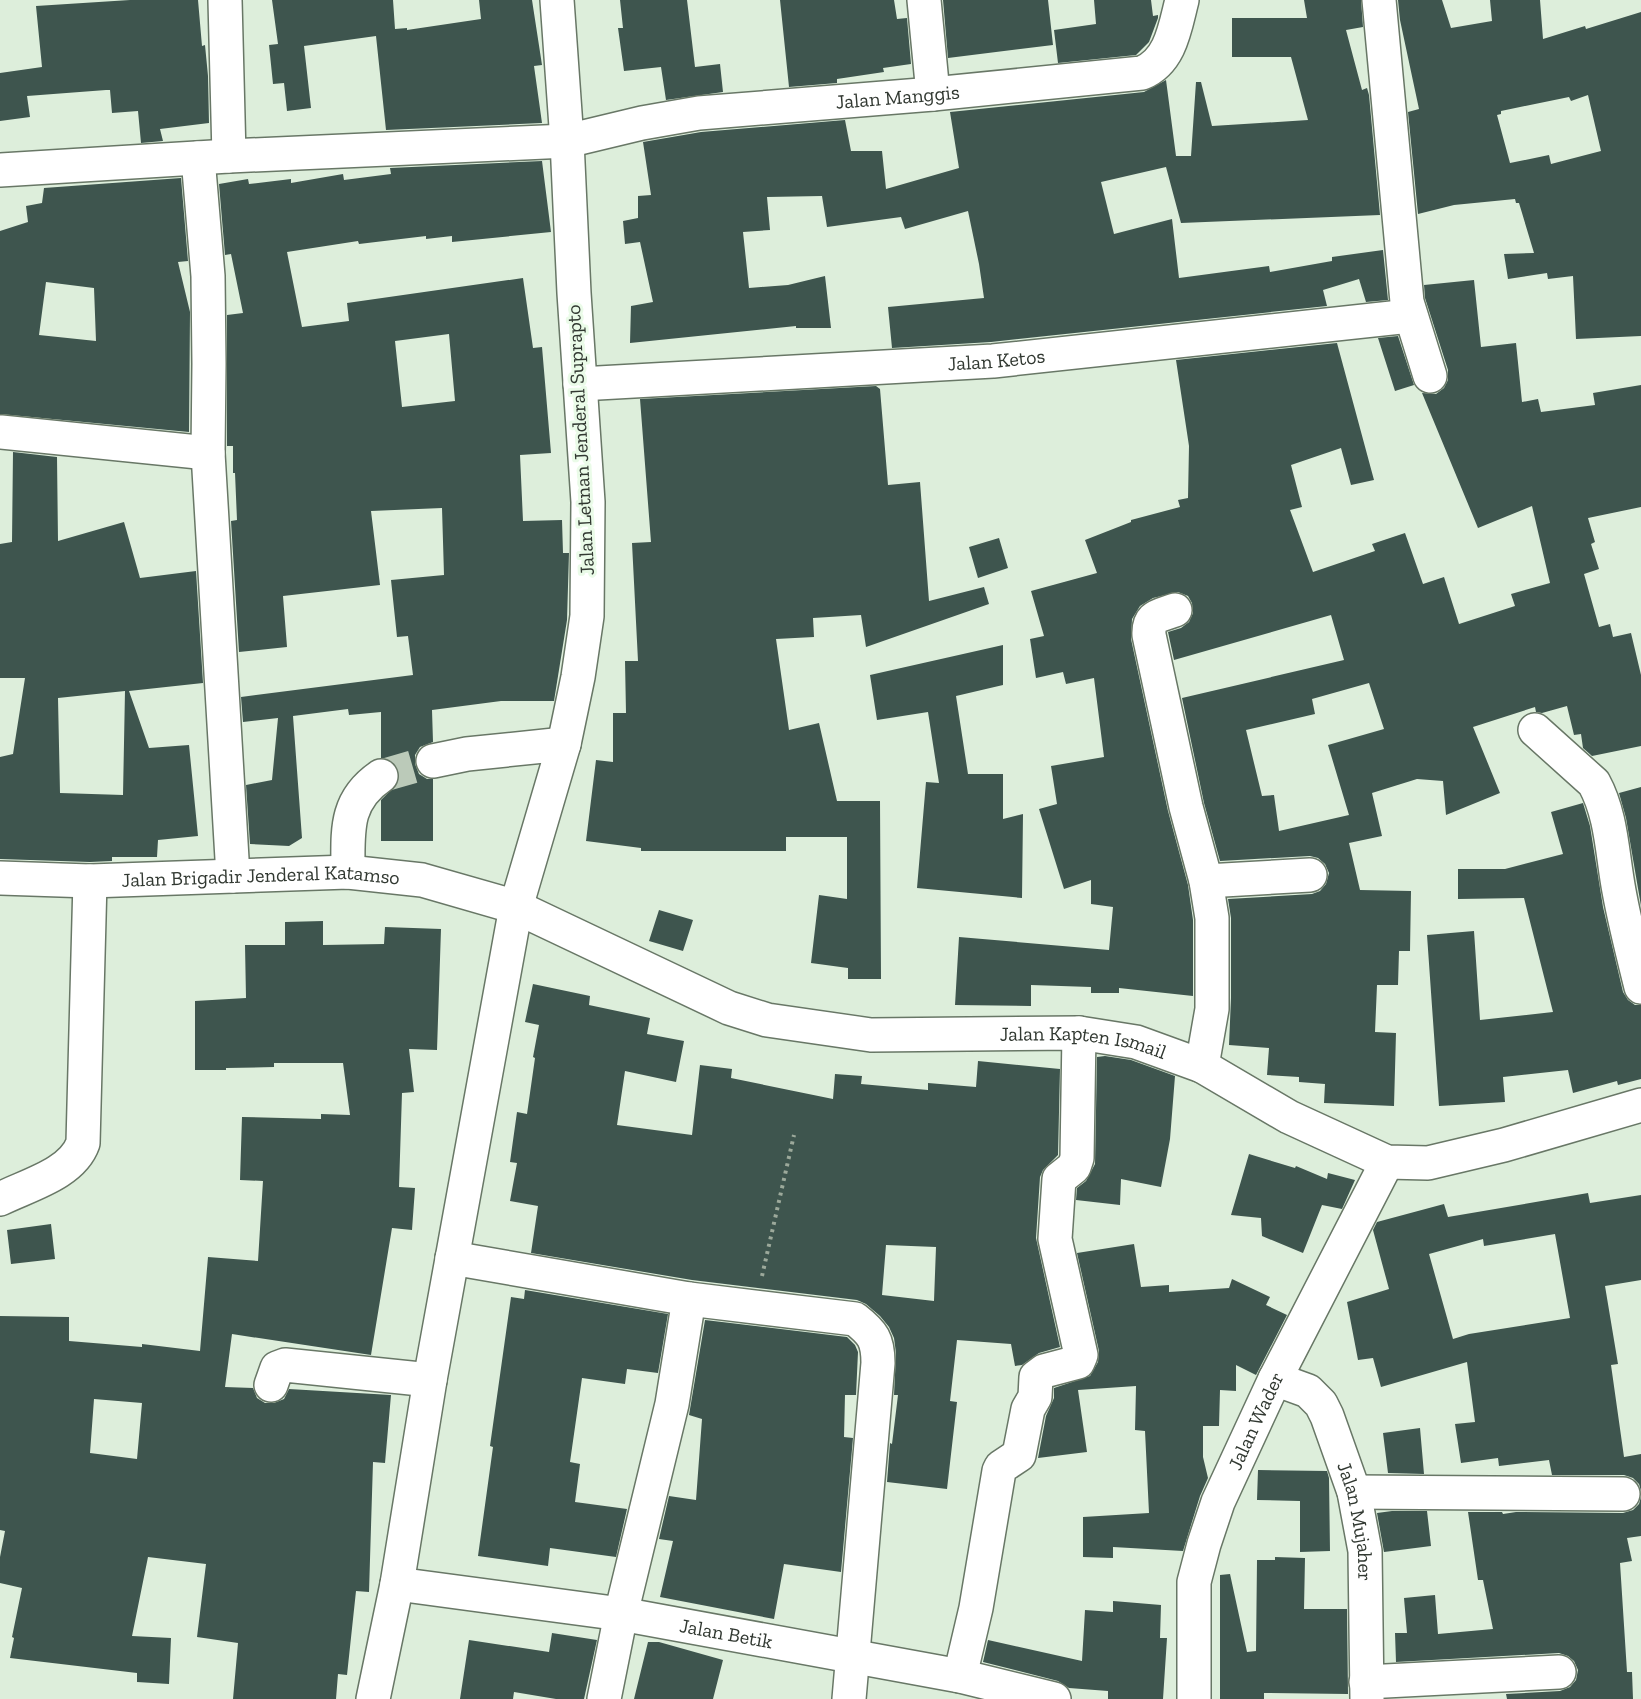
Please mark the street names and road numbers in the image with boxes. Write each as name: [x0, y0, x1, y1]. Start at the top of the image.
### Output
street label: Jalan Manggis: [835, 79, 961, 114]
street label: Jalan Letnan Jenderal Suprapto: [561, 304, 599, 576]
street label: Jalan Ketos: [947, 343, 1046, 376]
street label: Jalan Brigadir Jenderal Katamso: [121, 860, 401, 892]
street label: Jalan Kapten Ismail: [999, 1021, 1170, 1064]
street label: Jalan Wader: [1223, 1368, 1289, 1473]
street label: Jalan Mujaher: [1332, 1458, 1377, 1581]
street label: Jalan Betik: [678, 1613, 775, 1654]

